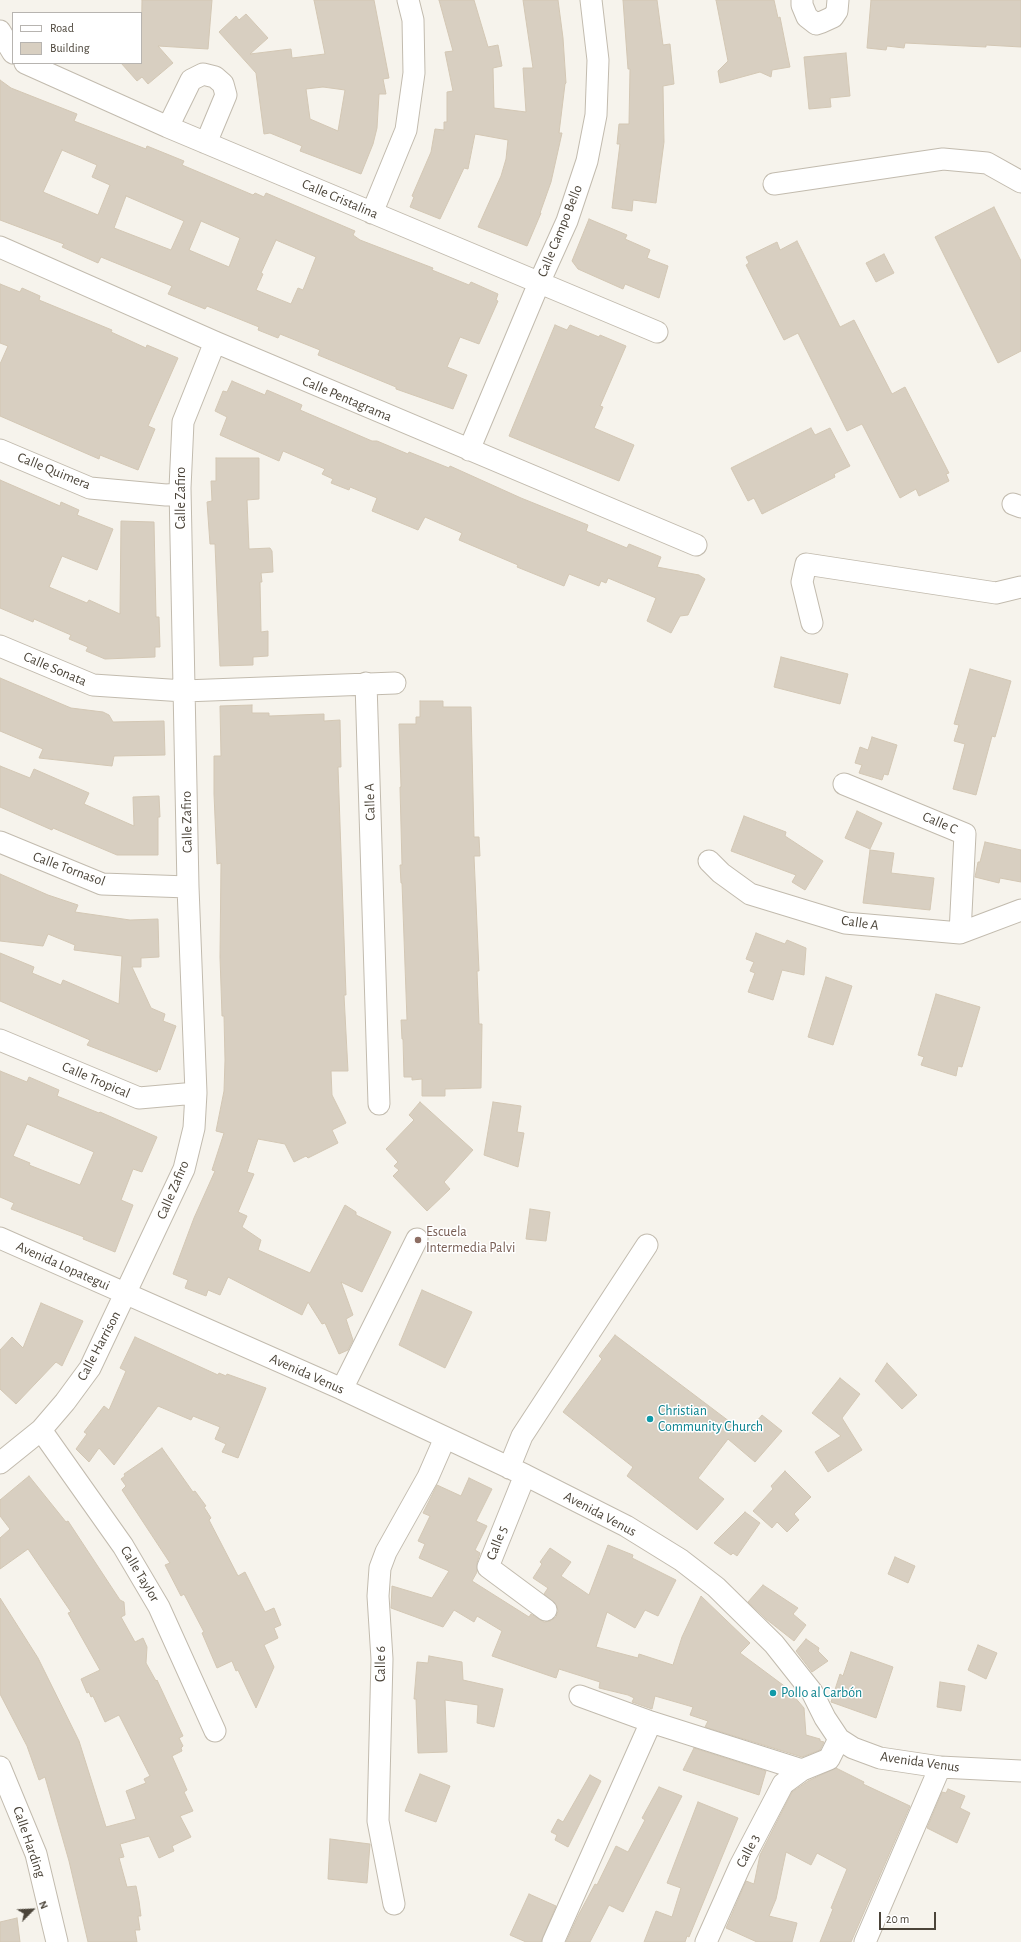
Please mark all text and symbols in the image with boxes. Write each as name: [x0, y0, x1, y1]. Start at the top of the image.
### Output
legend: [12, 12, 142, 64]
text: Road: [50, 22, 74, 34]
text: Building: [50, 42, 90, 54]
street label: Calle Cristalina: [299, 175, 381, 223]
street label: Calle Campo Bello: [534, 182, 586, 280]
street label: Calle Pentagrama: [300, 373, 394, 425]
street label: Calle Quimera: [15, 449, 93, 493]
street label: Calle Zafiro: [173, 467, 189, 529]
street label: Calle Sonata: [21, 648, 89, 690]
street label: Calle A: [361, 783, 379, 821]
street label: Calle Zafiro: [178, 791, 196, 853]
street label: Calle C: [920, 808, 960, 838]
street label: Calle Tornasol: [31, 848, 107, 890]
street label: Calle A: [840, 912, 880, 934]
street label: Calle Tropical: [59, 1058, 133, 1102]
street label: Calle Zafiro: [153, 1158, 193, 1222]
place label: Escuela Intermedia Palvi: [426, 1224, 515, 1256]
marker: Escuela Intermedia Palvi: [413, 1235, 423, 1245]
street label: Avenida Lopategui: [14, 1238, 112, 1294]
street label: Calle Harrison: [74, 1308, 124, 1384]
street label: Avenida Venus: [267, 1350, 347, 1398]
place label: Christian Community Church: [658, 1403, 763, 1436]
marker: Christian Community Church: [645, 1414, 655, 1424]
street label: Avenida Venus: [561, 1488, 639, 1540]
street label: Calle 5: [483, 1524, 511, 1562]
street label: Calle Taylor: [117, 1543, 163, 1605]
street label: Calle 6: [373, 1646, 389, 1682]
place label: Pollo al Carbón: [781, 1685, 862, 1701]
marker: Pollo al Carbón: [768, 1688, 778, 1698]
street label: Avenida Venus: [879, 1748, 961, 1776]
street label: Calle Harding: [9, 1804, 49, 1880]
street label: Calle 3: [733, 1832, 763, 1870]
north arrow: [12, 1890, 52, 1930]
text: N: [37, 1899, 50, 1911]
scale bar: [881, 1904, 938, 1930]
text: 20 m: [886, 1913, 909, 1925]

